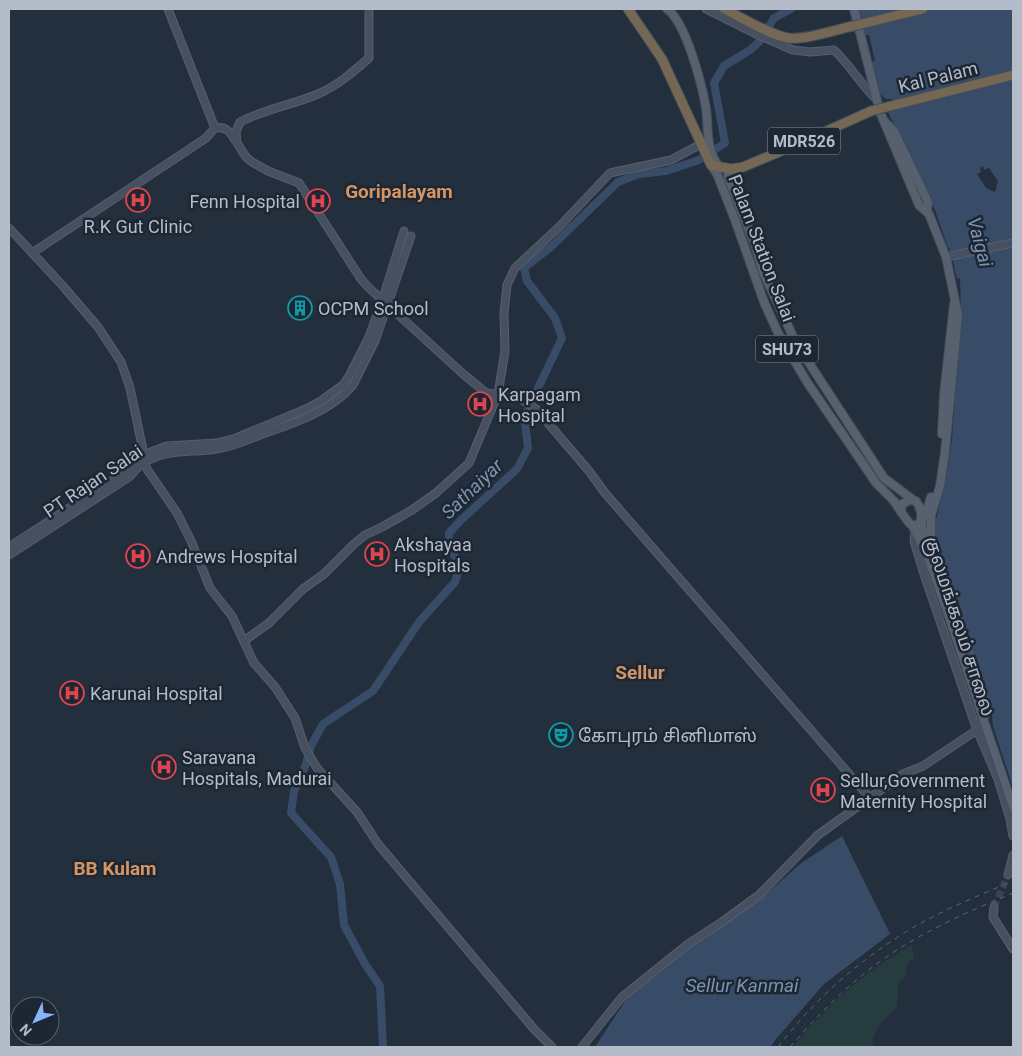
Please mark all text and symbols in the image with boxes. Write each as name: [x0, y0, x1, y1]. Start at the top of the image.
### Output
street label: Kal Palam: [896, 57, 980, 97]
road number: MDR526: [768, 128, 840, 154]
street label: Palam Station Salai: [724, 172, 800, 324]
district label: Goripalayam: [345, 180, 453, 203]
hospital icon: R.K Gut Clinic: [125, 187, 151, 213]
hospital icon: Fenn Hospital: [305, 188, 331, 214]
place label: Fenn Hospital: [189, 191, 300, 212]
water label: Vaigai: [962, 215, 998, 270]
place label: R.K Gut Clinic: [84, 216, 192, 237]
building icon: OCPM School: [287, 295, 313, 321]
place label: OCPM School: [318, 298, 429, 319]
road number: SHU73: [756, 336, 818, 362]
place label: Karpagam Hospital: [498, 384, 581, 426]
hospital icon: Karpagam Hospital: [467, 391, 493, 417]
street label: PT Rajan Salai: [40, 440, 146, 522]
water label: Sathaiyar: [436, 454, 508, 524]
place label: Akshayaa Hospitals: [394, 534, 472, 576]
street label: குலமங்கலம் சாலை: [919, 534, 999, 719]
hospital icon: Akshayaa Hospitals: [364, 541, 390, 567]
hospital icon: Andrews Hospital: [125, 543, 151, 569]
place label: Andrews Hospital: [156, 546, 298, 567]
district label: Sellur: [615, 661, 665, 684]
hospital icon: Karunai Hospital: [59, 680, 85, 706]
place label: Karunai Hospital: [90, 683, 223, 704]
theatre icon: கோபுரம் சினிமாஸ்: [548, 722, 574, 748]
place label: கோபுரம் சினிமாஸ்: [578, 725, 757, 747]
place label: Saravana Hospitals, Madurai: [182, 747, 332, 789]
hospital icon: Saravana Hospitals, Madurai: [151, 754, 177, 780]
place label: Sellur,Government Maternity Hospital: [840, 770, 987, 812]
hospital icon: Sellur,Government Maternity Hospital: [810, 777, 836, 803]
district label: BB Kulam: [73, 857, 157, 880]
water label: Sellur Kanmai: [685, 974, 799, 997]
north arrow: [10, 996, 60, 1046]
text: N: [16, 1021, 35, 1039]

